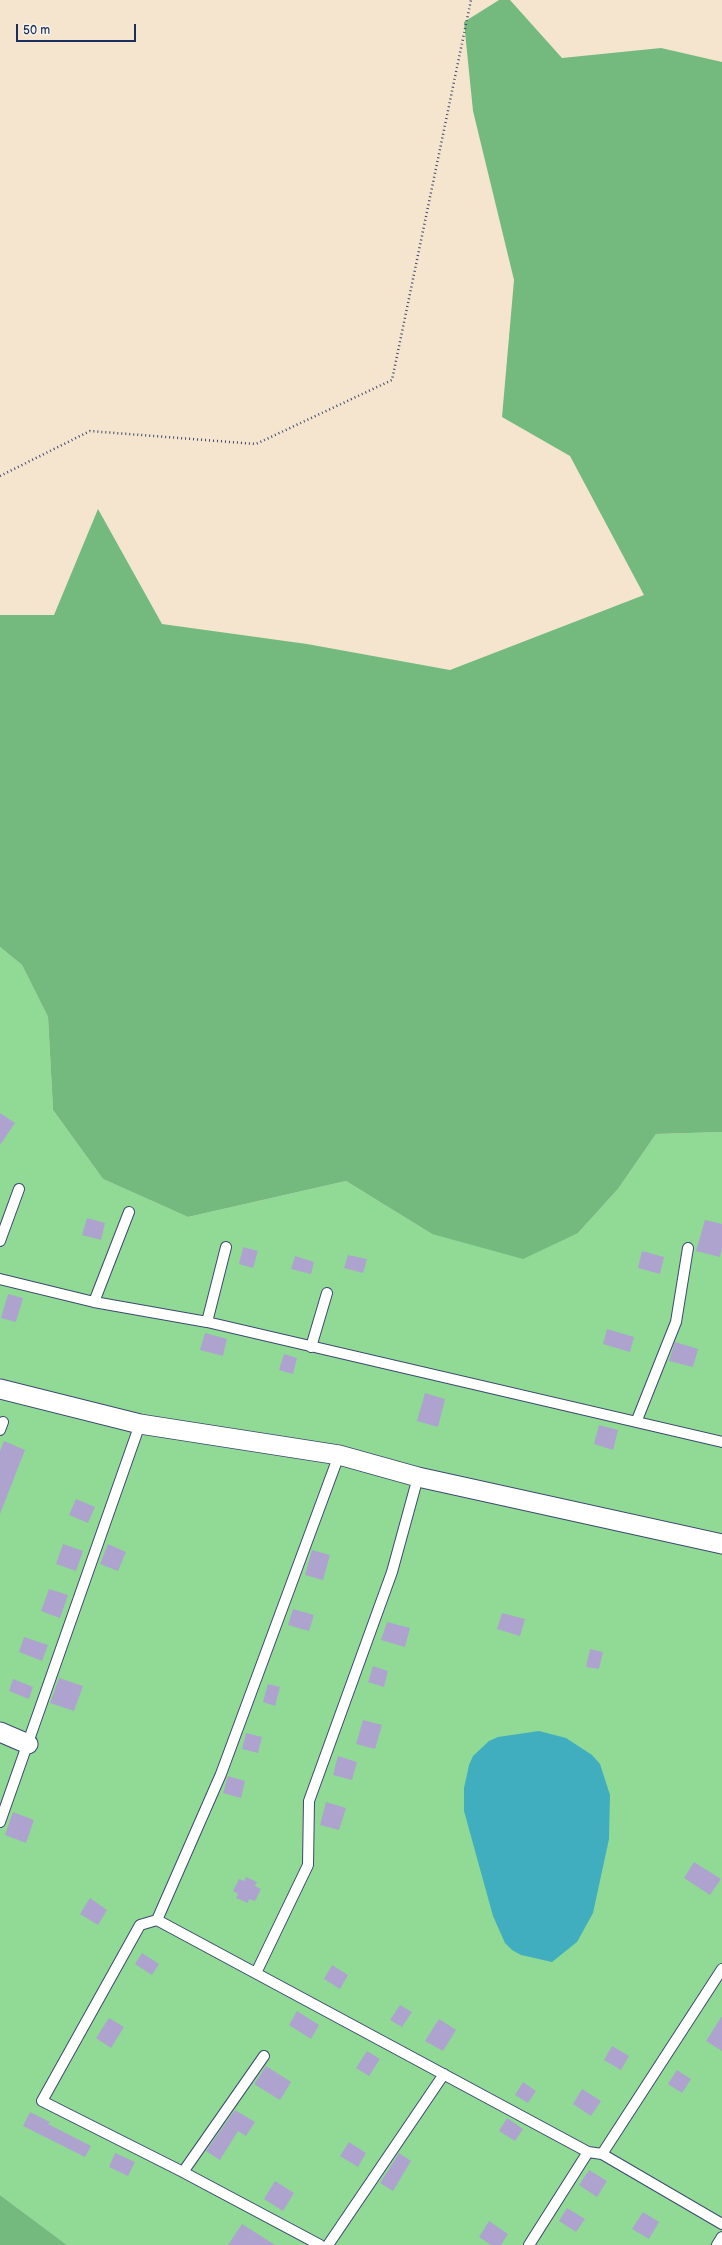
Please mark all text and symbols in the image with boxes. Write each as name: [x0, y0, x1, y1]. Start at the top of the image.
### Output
scale bar: [18, 16, 138, 42]
text: 50 m: [23, 23, 50, 38]

